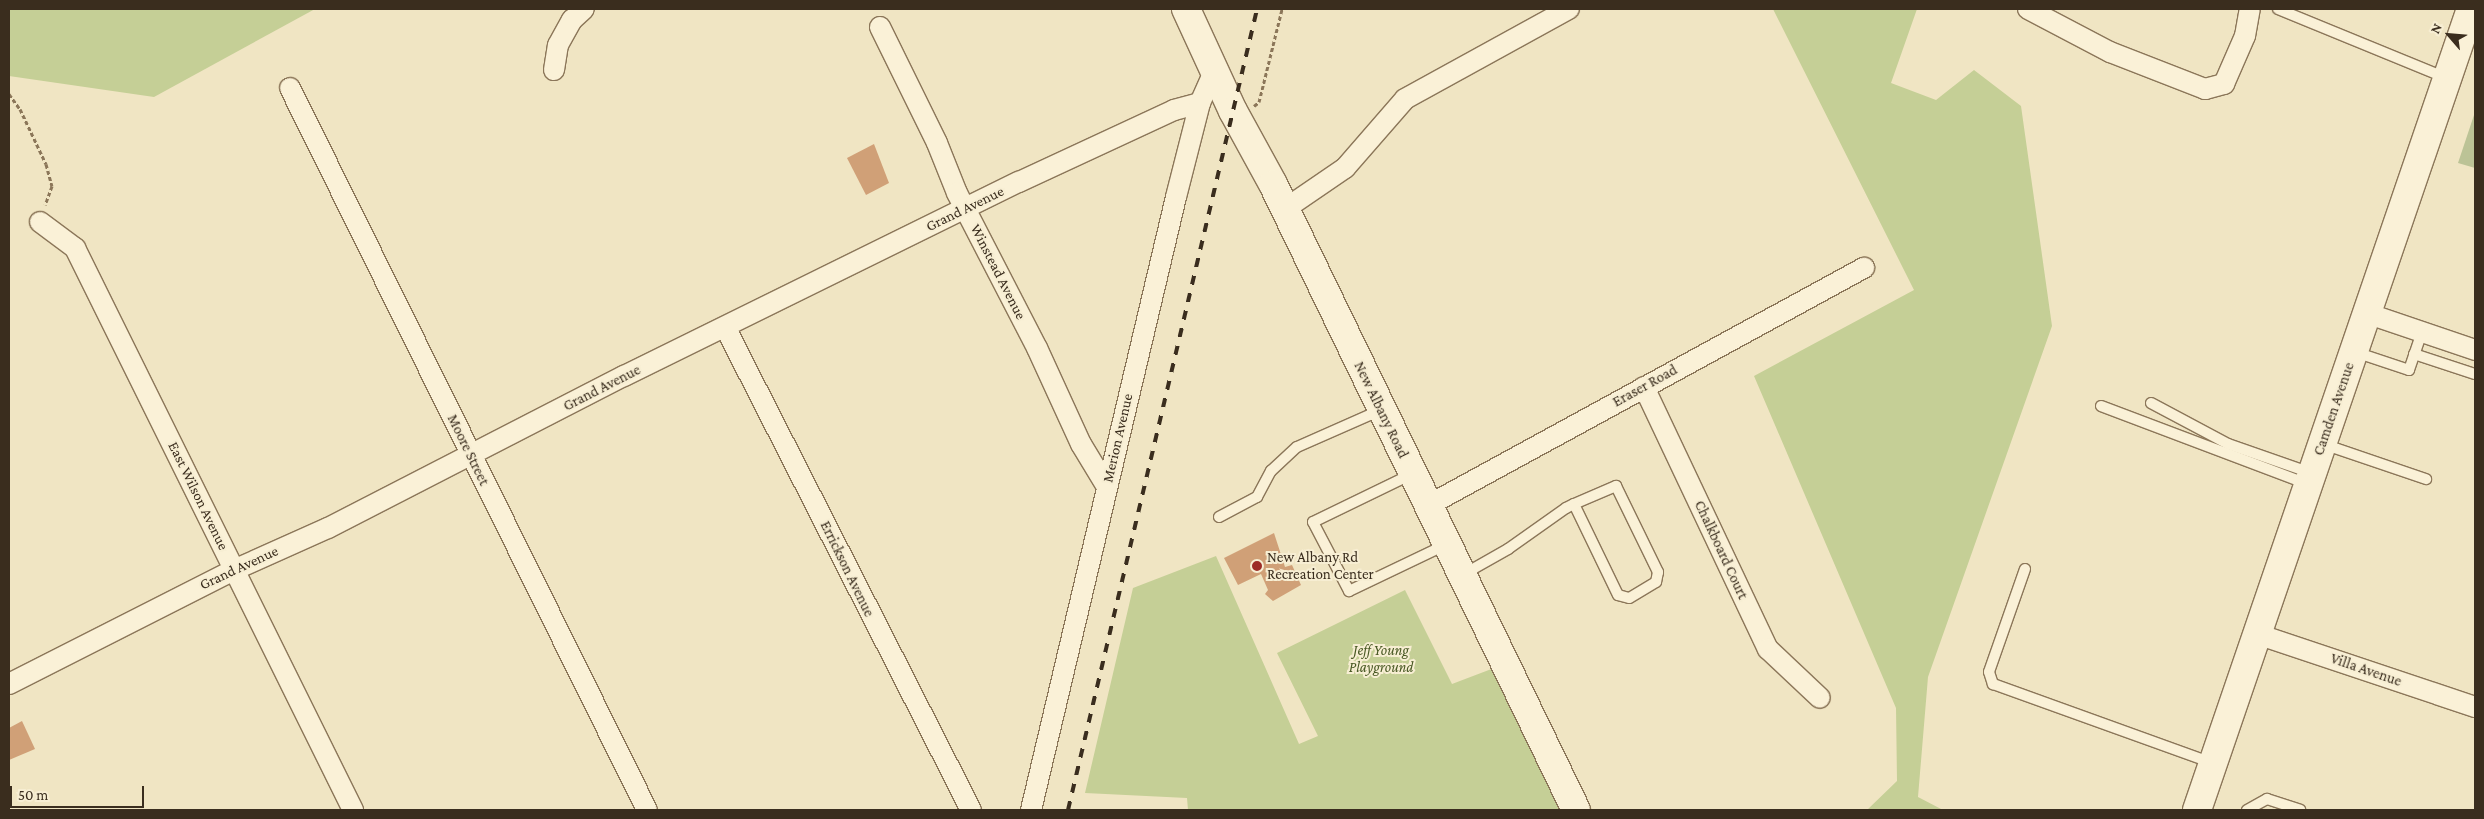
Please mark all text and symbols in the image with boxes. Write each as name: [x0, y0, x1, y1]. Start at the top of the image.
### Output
north arrow: [2424, 10, 2474, 60]
text: N: [2426, 20, 2445, 36]
street label: Grand Avenue: [923, 182, 1007, 236]
street label: Winstead Avenue: [966, 221, 1030, 323]
street label: New Albany Road: [1350, 359, 1412, 461]
street label: Camden Avenue: [2310, 360, 2358, 458]
street label: Grand Avenue: [560, 361, 644, 415]
street label: Eraser Road: [1610, 361, 1680, 411]
street label: Merion Avenue: [1099, 392, 1137, 484]
street label: Moore Street: [443, 412, 493, 488]
street label: East Wilson Avenue: [164, 439, 232, 553]
street label: Chalkboard Court: [1690, 498, 1752, 602]
street label: Errickson Avenue: [816, 518, 878, 620]
street label: Grand Avenue: [197, 542, 281, 594]
place label: New Albany Rd Recreation Center: [1267, 548, 1374, 583]
marker: New Albany Rd Recreation Center: [1251, 560, 1263, 572]
park label: Jeff Young Playground: [1349, 641, 1413, 676]
street label: Villa Avenue: [2328, 649, 2404, 691]
scale bar: [12, 776, 146, 808]
text: 50 m: [18, 787, 48, 803]

